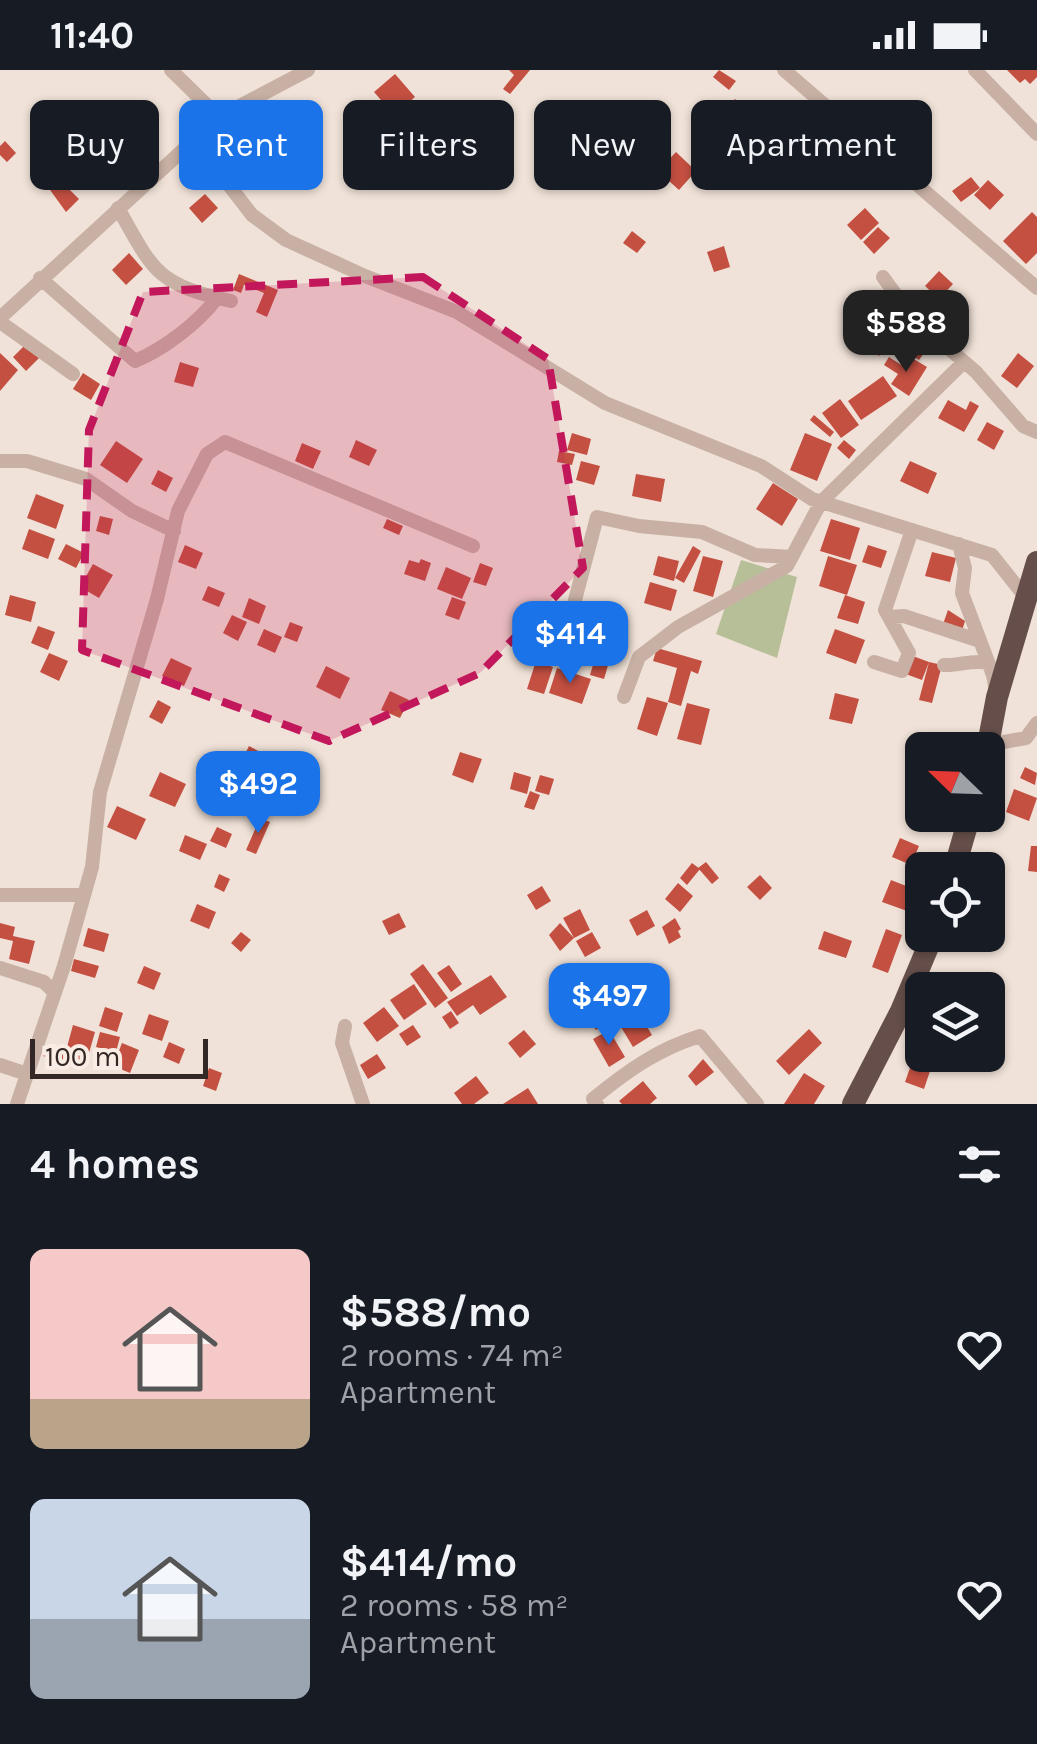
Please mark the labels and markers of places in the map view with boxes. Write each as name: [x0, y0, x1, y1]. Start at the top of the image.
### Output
pin: $588: [847, 290, 965, 375]
pin: $414: [511, 601, 629, 686]
pin: $492: [199, 751, 317, 836]
pin: $497: [550, 963, 668, 1048]

